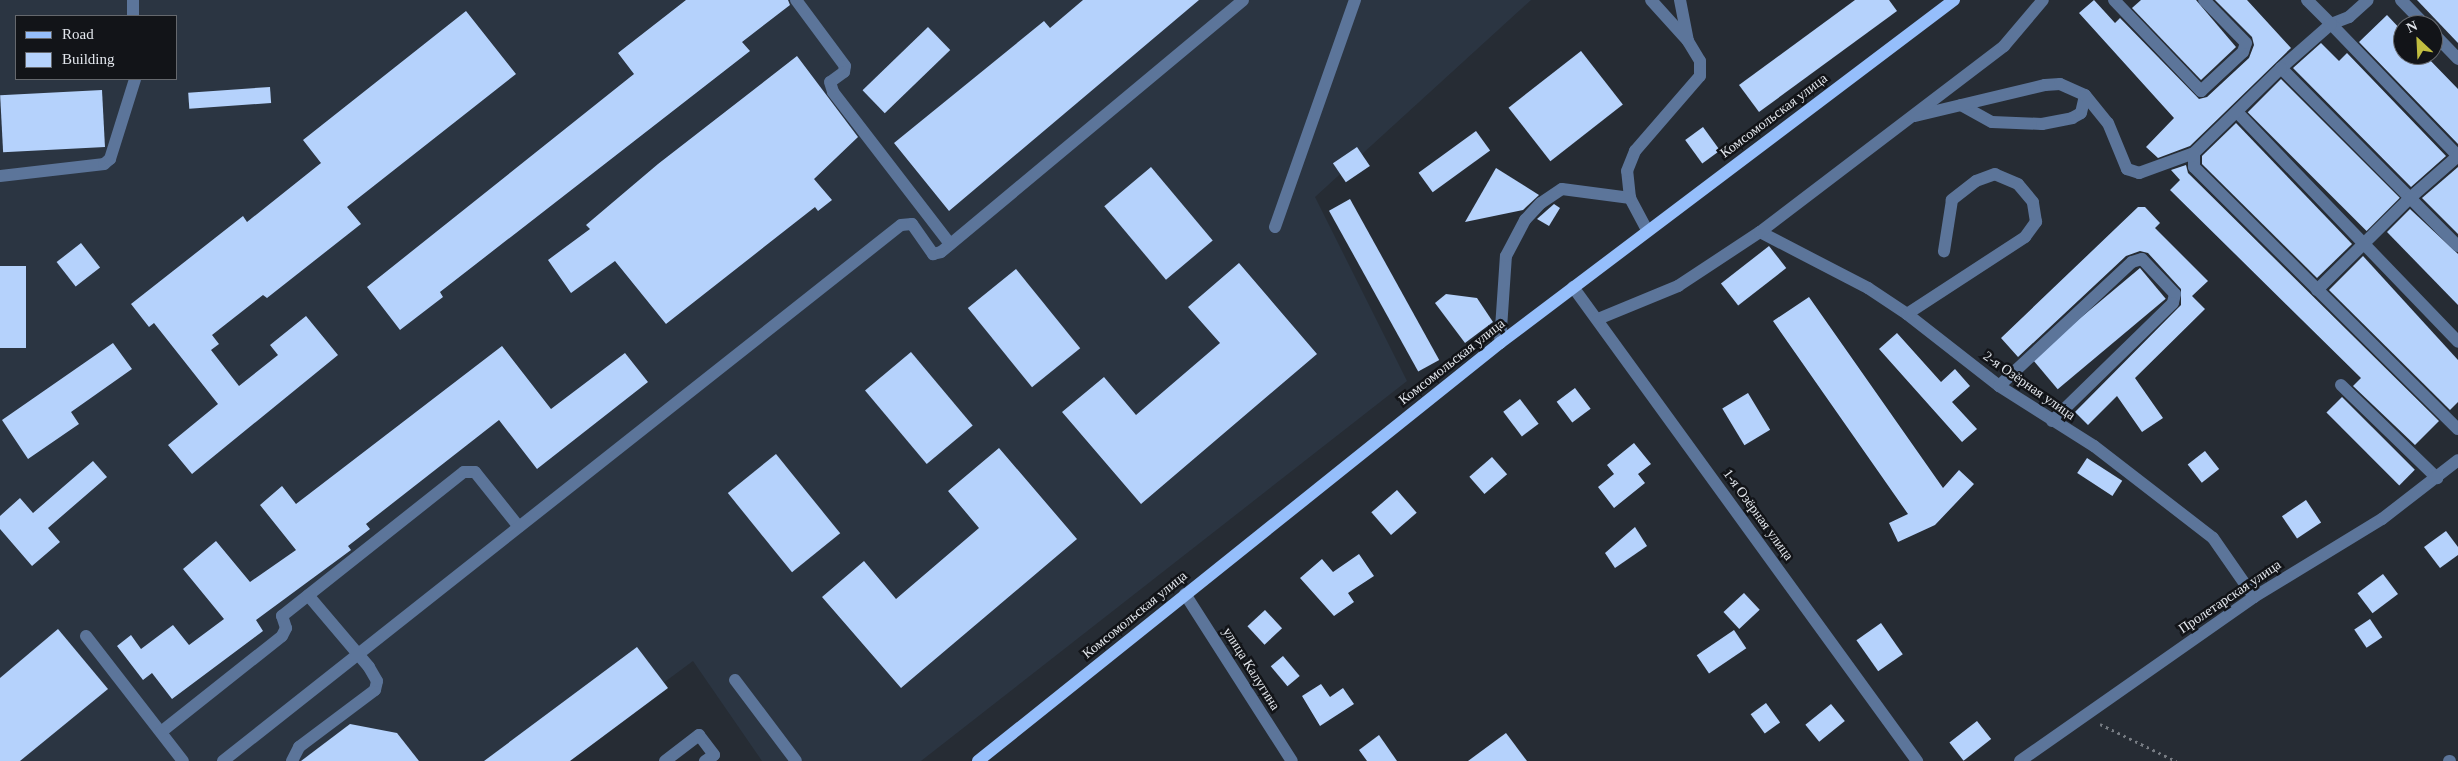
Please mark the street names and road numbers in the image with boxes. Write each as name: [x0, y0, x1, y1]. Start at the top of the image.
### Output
street label: Комсомольская улица: [1717, 70, 1831, 162]
street label: Комсомольская улица: [1396, 315, 1508, 409]
street label: 2-я Озёрная улица: [1980, 348, 2078, 424]
street label: 1-я Озёрная улица: [1719, 466, 1797, 564]
street label: Пролетарская улица: [2175, 556, 2285, 638]
street label: Комсомольская улица: [1079, 568, 1191, 662]
street label: улица Калугина: [1219, 624, 1283, 714]

